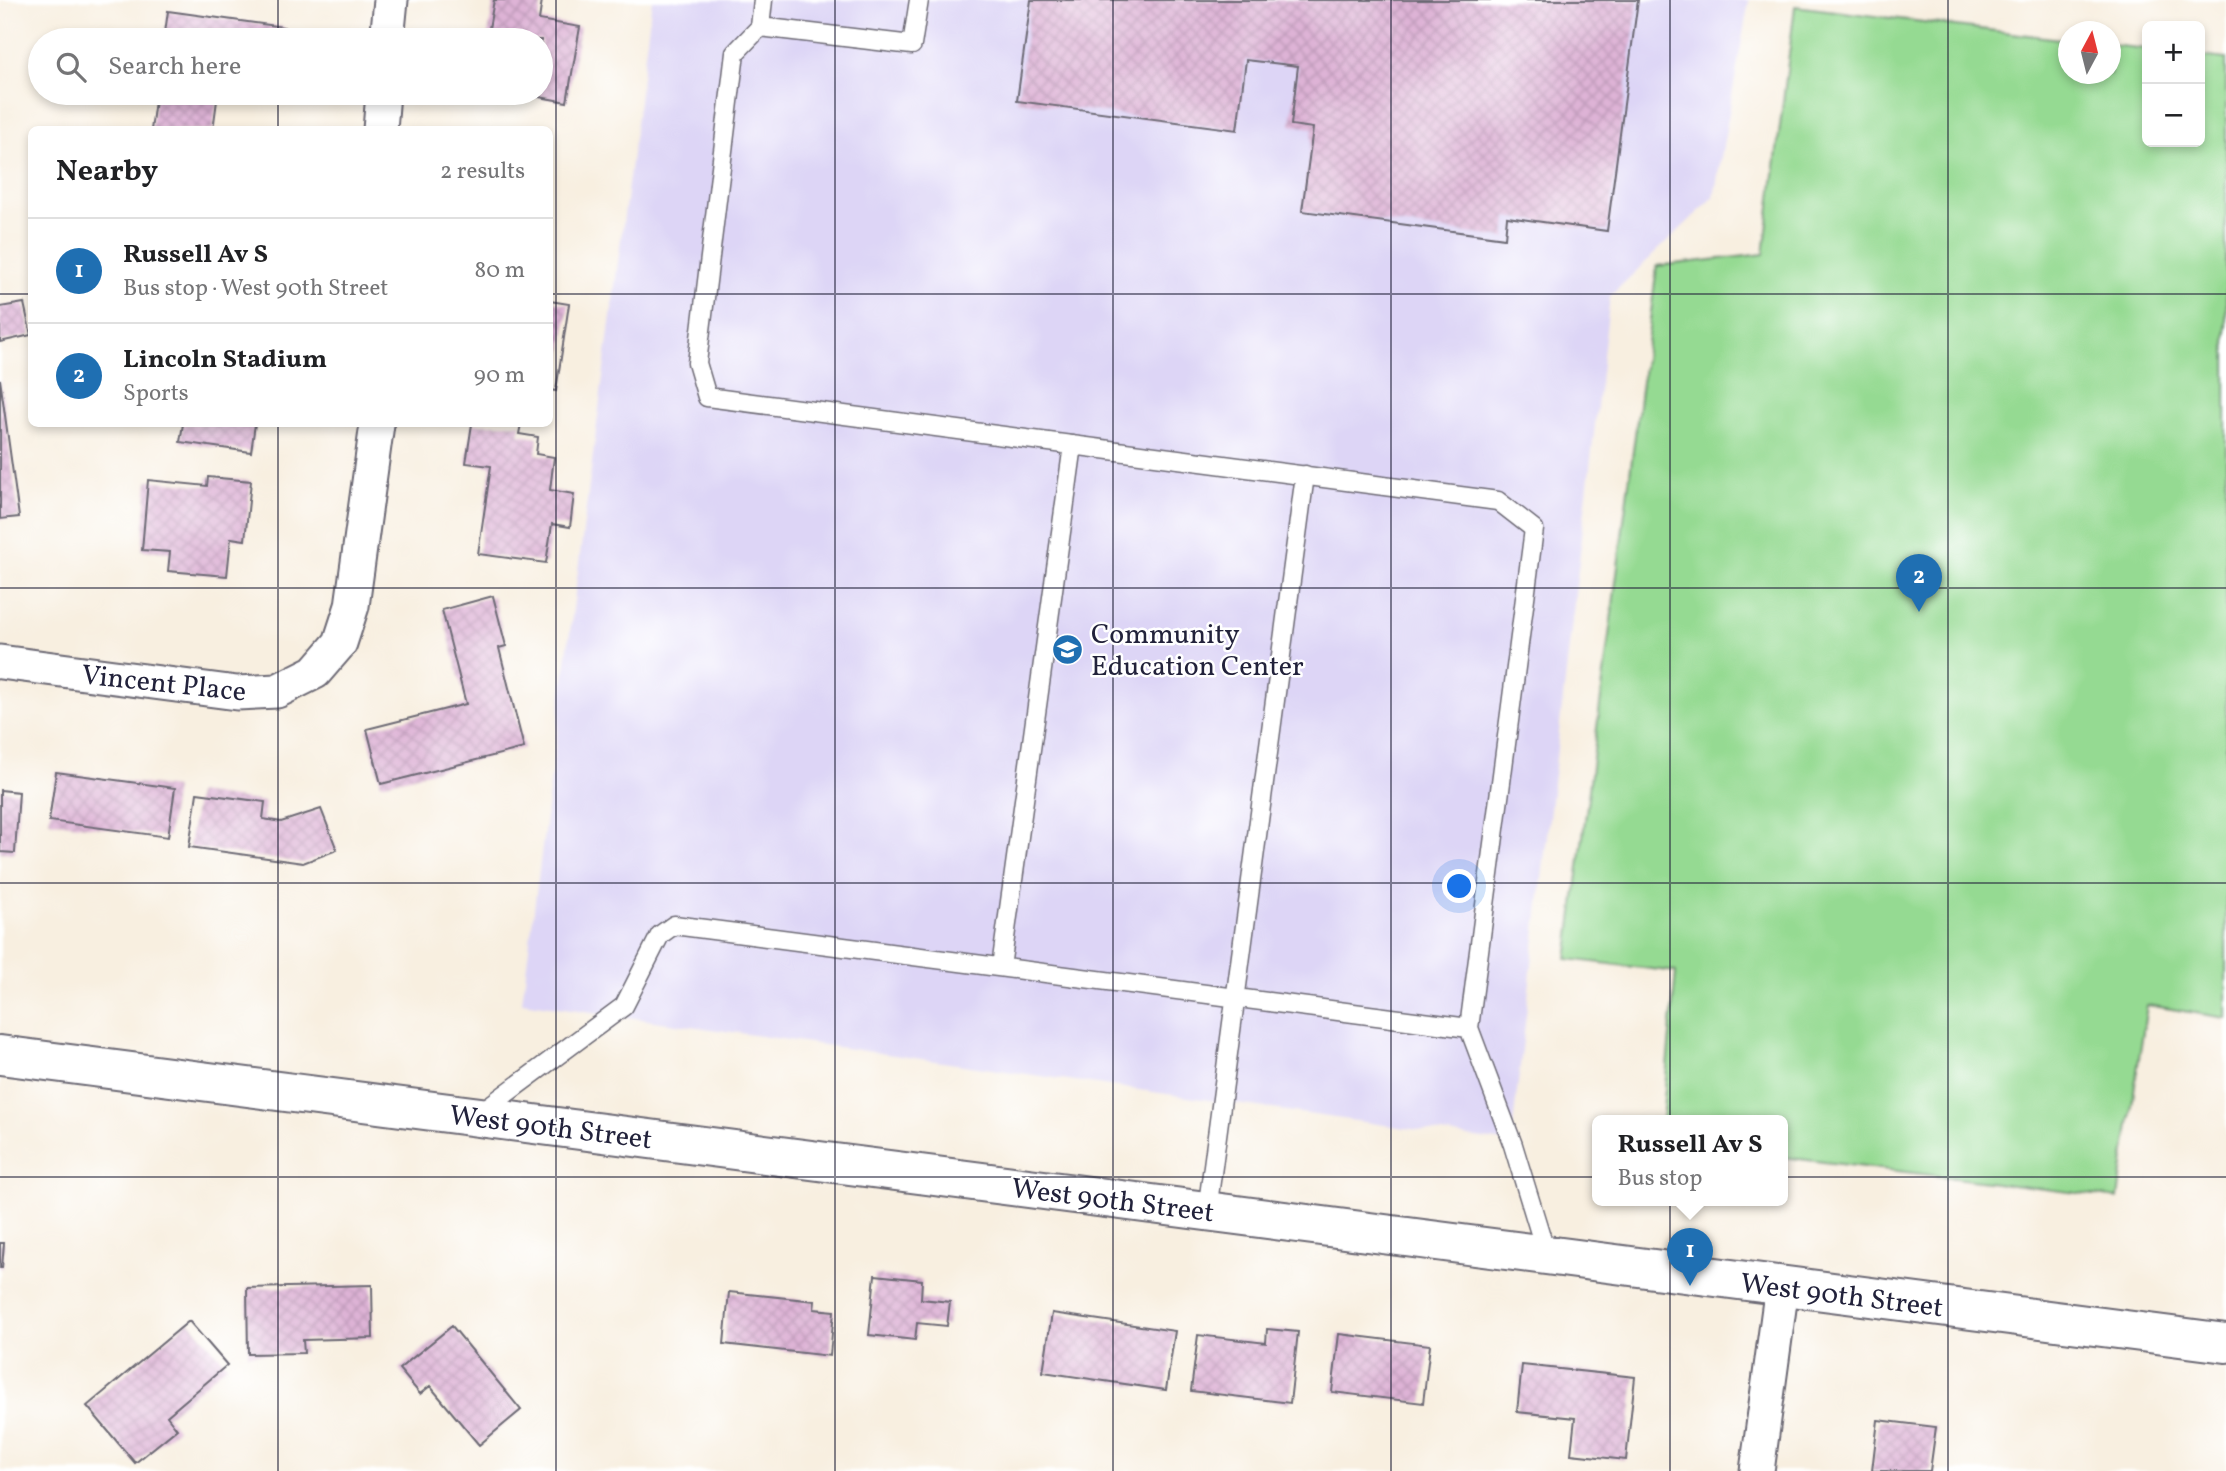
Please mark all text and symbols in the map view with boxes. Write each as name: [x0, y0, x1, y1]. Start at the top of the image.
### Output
north arrow: [2058, 21, 2121, 84]
map controls: [2142, 21, 2205, 147]
button: +: [2142, 21, 2205, 84]
search box: [28, 28, 553, 105]
icon: search: [52, 48, 90, 86]
text: Search here: [108, 49, 241, 85]
button: −: [2142, 84, 2205, 147]
text: Nearby: [56, 151, 158, 193]
text: 2 results: [440, 156, 525, 188]
text: Russell Av S: [123, 237, 268, 273]
text: 1: [74, 255, 84, 287]
text: 80 m: [475, 255, 525, 287]
text: Bus stop · West 90th Street: [123, 273, 388, 305]
text: Lincoln Stadium: [123, 342, 327, 378]
text: 2: [73, 360, 85, 392]
text: 90 m: [474, 360, 525, 392]
text: Sports: [123, 378, 189, 410]
pin: 2: [1896, 554, 1942, 612]
place label: Community Education Center: [1091, 616, 1304, 687]
school or university icon: Community Education Center: [1051, 632, 1085, 666]
street label: Vincent Place: [80, 656, 248, 713]
your location: [1442, 869, 1476, 903]
street label: West 90th Street: [447, 1097, 654, 1160]
popup: [1592, 1115, 1788, 1206]
text: Russell Av S: [1618, 1127, 1762, 1163]
text: Bus stop: [1618, 1163, 1702, 1195]
street label: West 90th Street: [1009, 1170, 1216, 1233]
pin: 1: [1667, 1228, 1713, 1286]
street label: West 90th Street: [1738, 1265, 1945, 1328]

